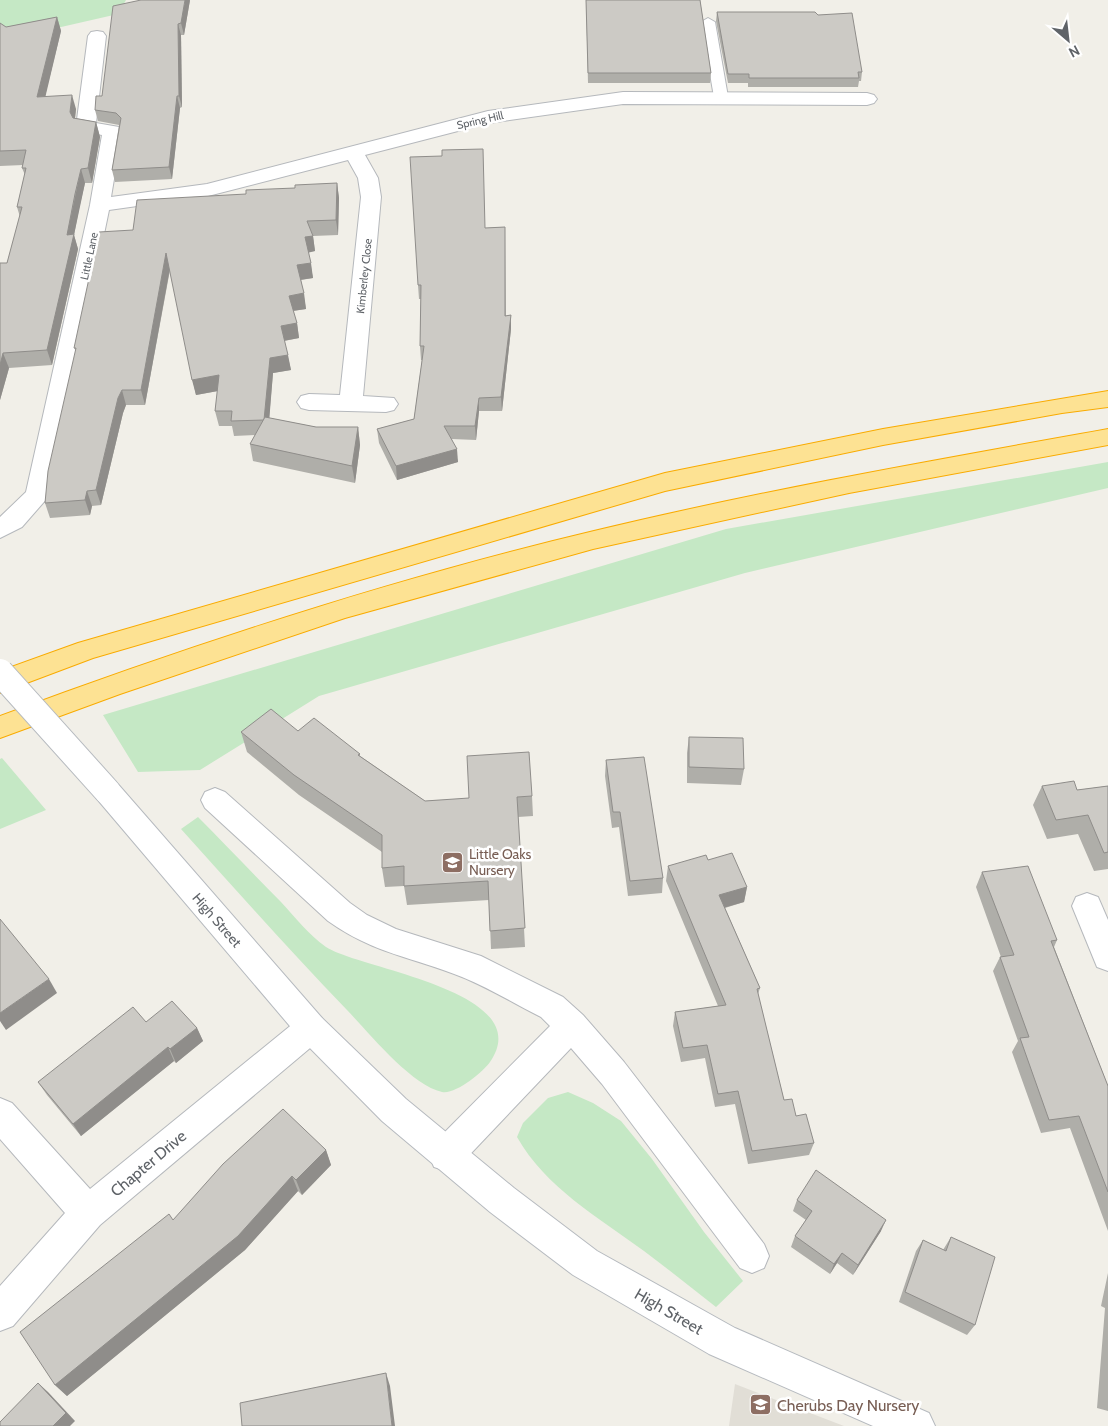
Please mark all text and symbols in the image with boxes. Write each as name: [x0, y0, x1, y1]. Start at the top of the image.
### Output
north arrow: [1043, 15, 1093, 65]
text: N: [1066, 41, 1083, 62]
street label: Spring Hill: [455, 108, 505, 132]
street label: Little Lane: [77, 230, 101, 281]
street label: Kimberley Close: [353, 237, 375, 314]
place label: Little Oaks Nursery: [469, 845, 532, 879]
school or university icon: Little Oaks Nursery: [441, 850, 465, 874]
street label: High Street: [188, 889, 246, 951]
street label: Chapter Drive: [107, 1126, 190, 1201]
street label: High Street: [631, 1284, 707, 1339]
school or university icon: Cherubs Day Nursery: [749, 1393, 773, 1417]
place label: Cherubs Day Nursery: [777, 1396, 919, 1415]

